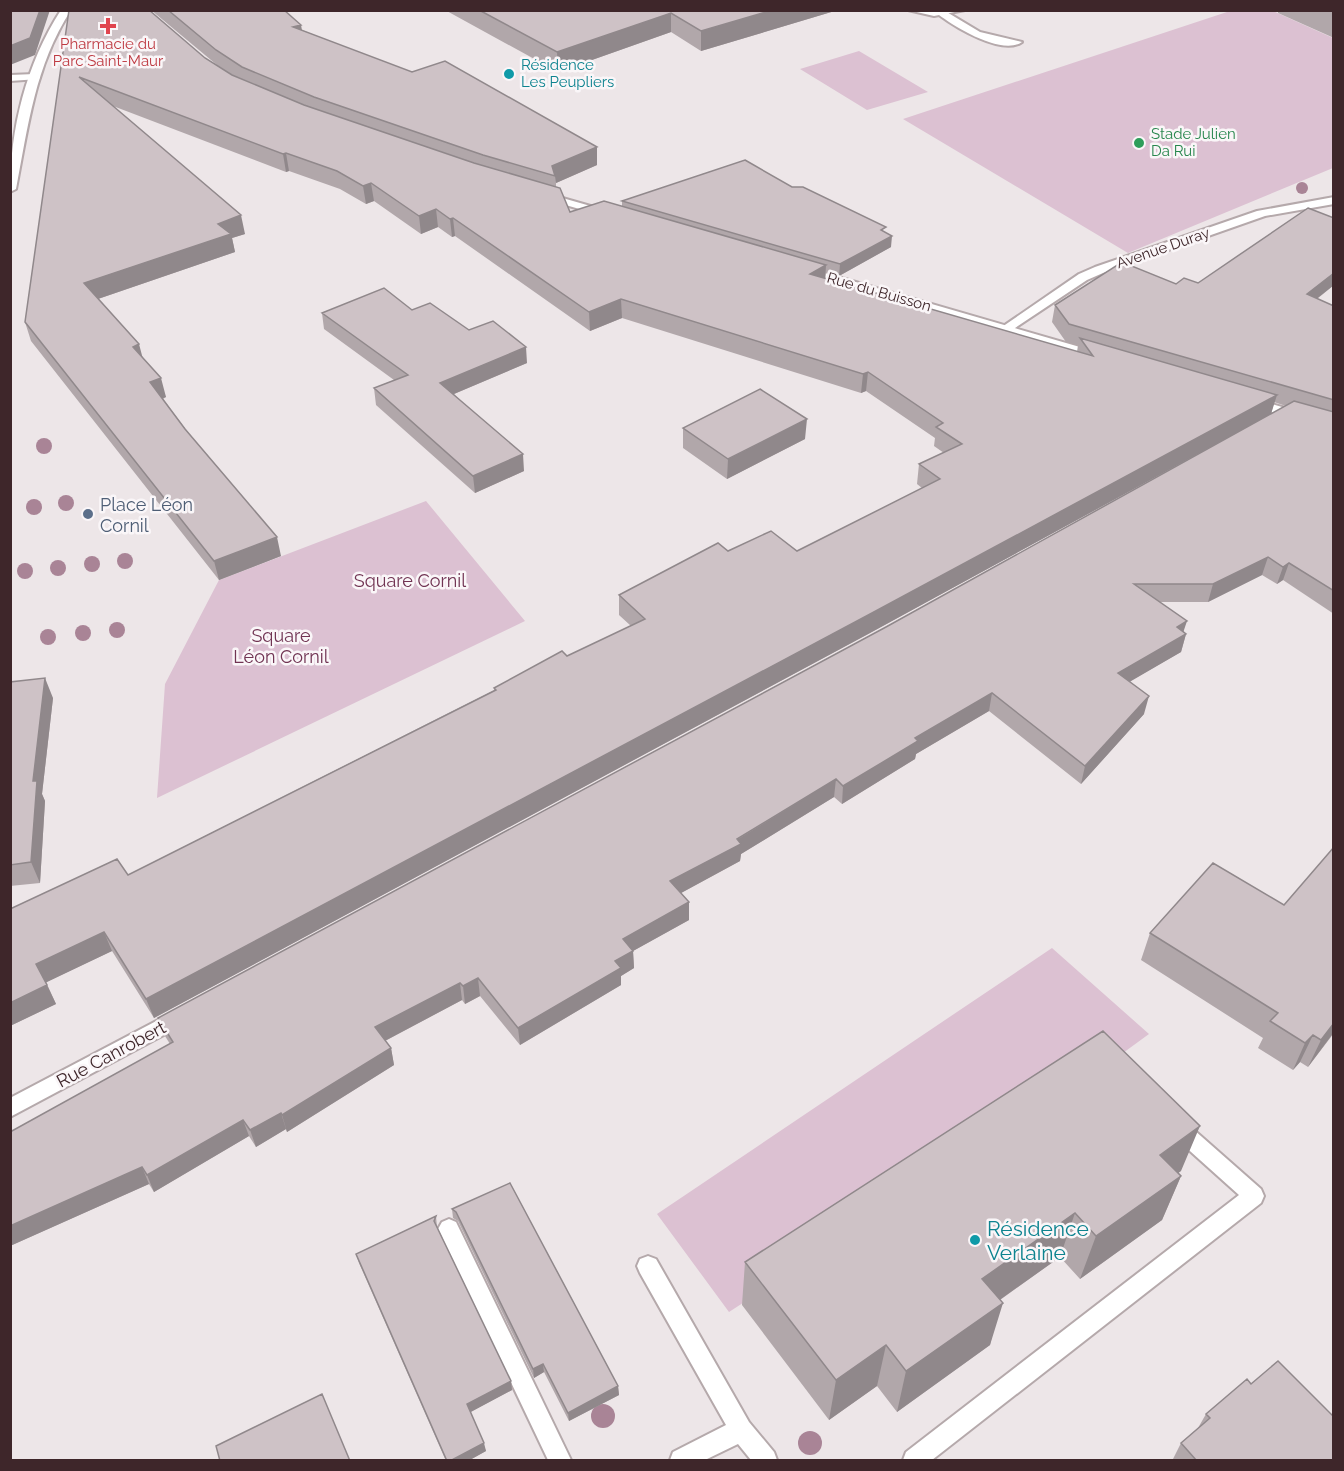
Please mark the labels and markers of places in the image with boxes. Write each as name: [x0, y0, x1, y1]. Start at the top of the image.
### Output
marker: Pharmacie du Parc Saint-Maur: [101, 19, 115, 33]
place label: Pharmacie du Parc Saint-Maur: [53, 35, 164, 70]
place label: Résidence Les Peupliers: [521, 56, 614, 91]
marker: Résidence Les Peupliers: [502, 67, 516, 81]
place label: Stade Julien Da Rui: [1151, 125, 1236, 160]
marker: Stade Julien Da Rui: [1132, 136, 1146, 150]
place label: Place Léon Cornil: [100, 494, 193, 536]
marker: Place Léon Cornil: [81, 507, 95, 521]
place label: Résidence Verlaine: [987, 1216, 1089, 1265]
marker: Résidence Verlaine: [968, 1233, 982, 1247]

